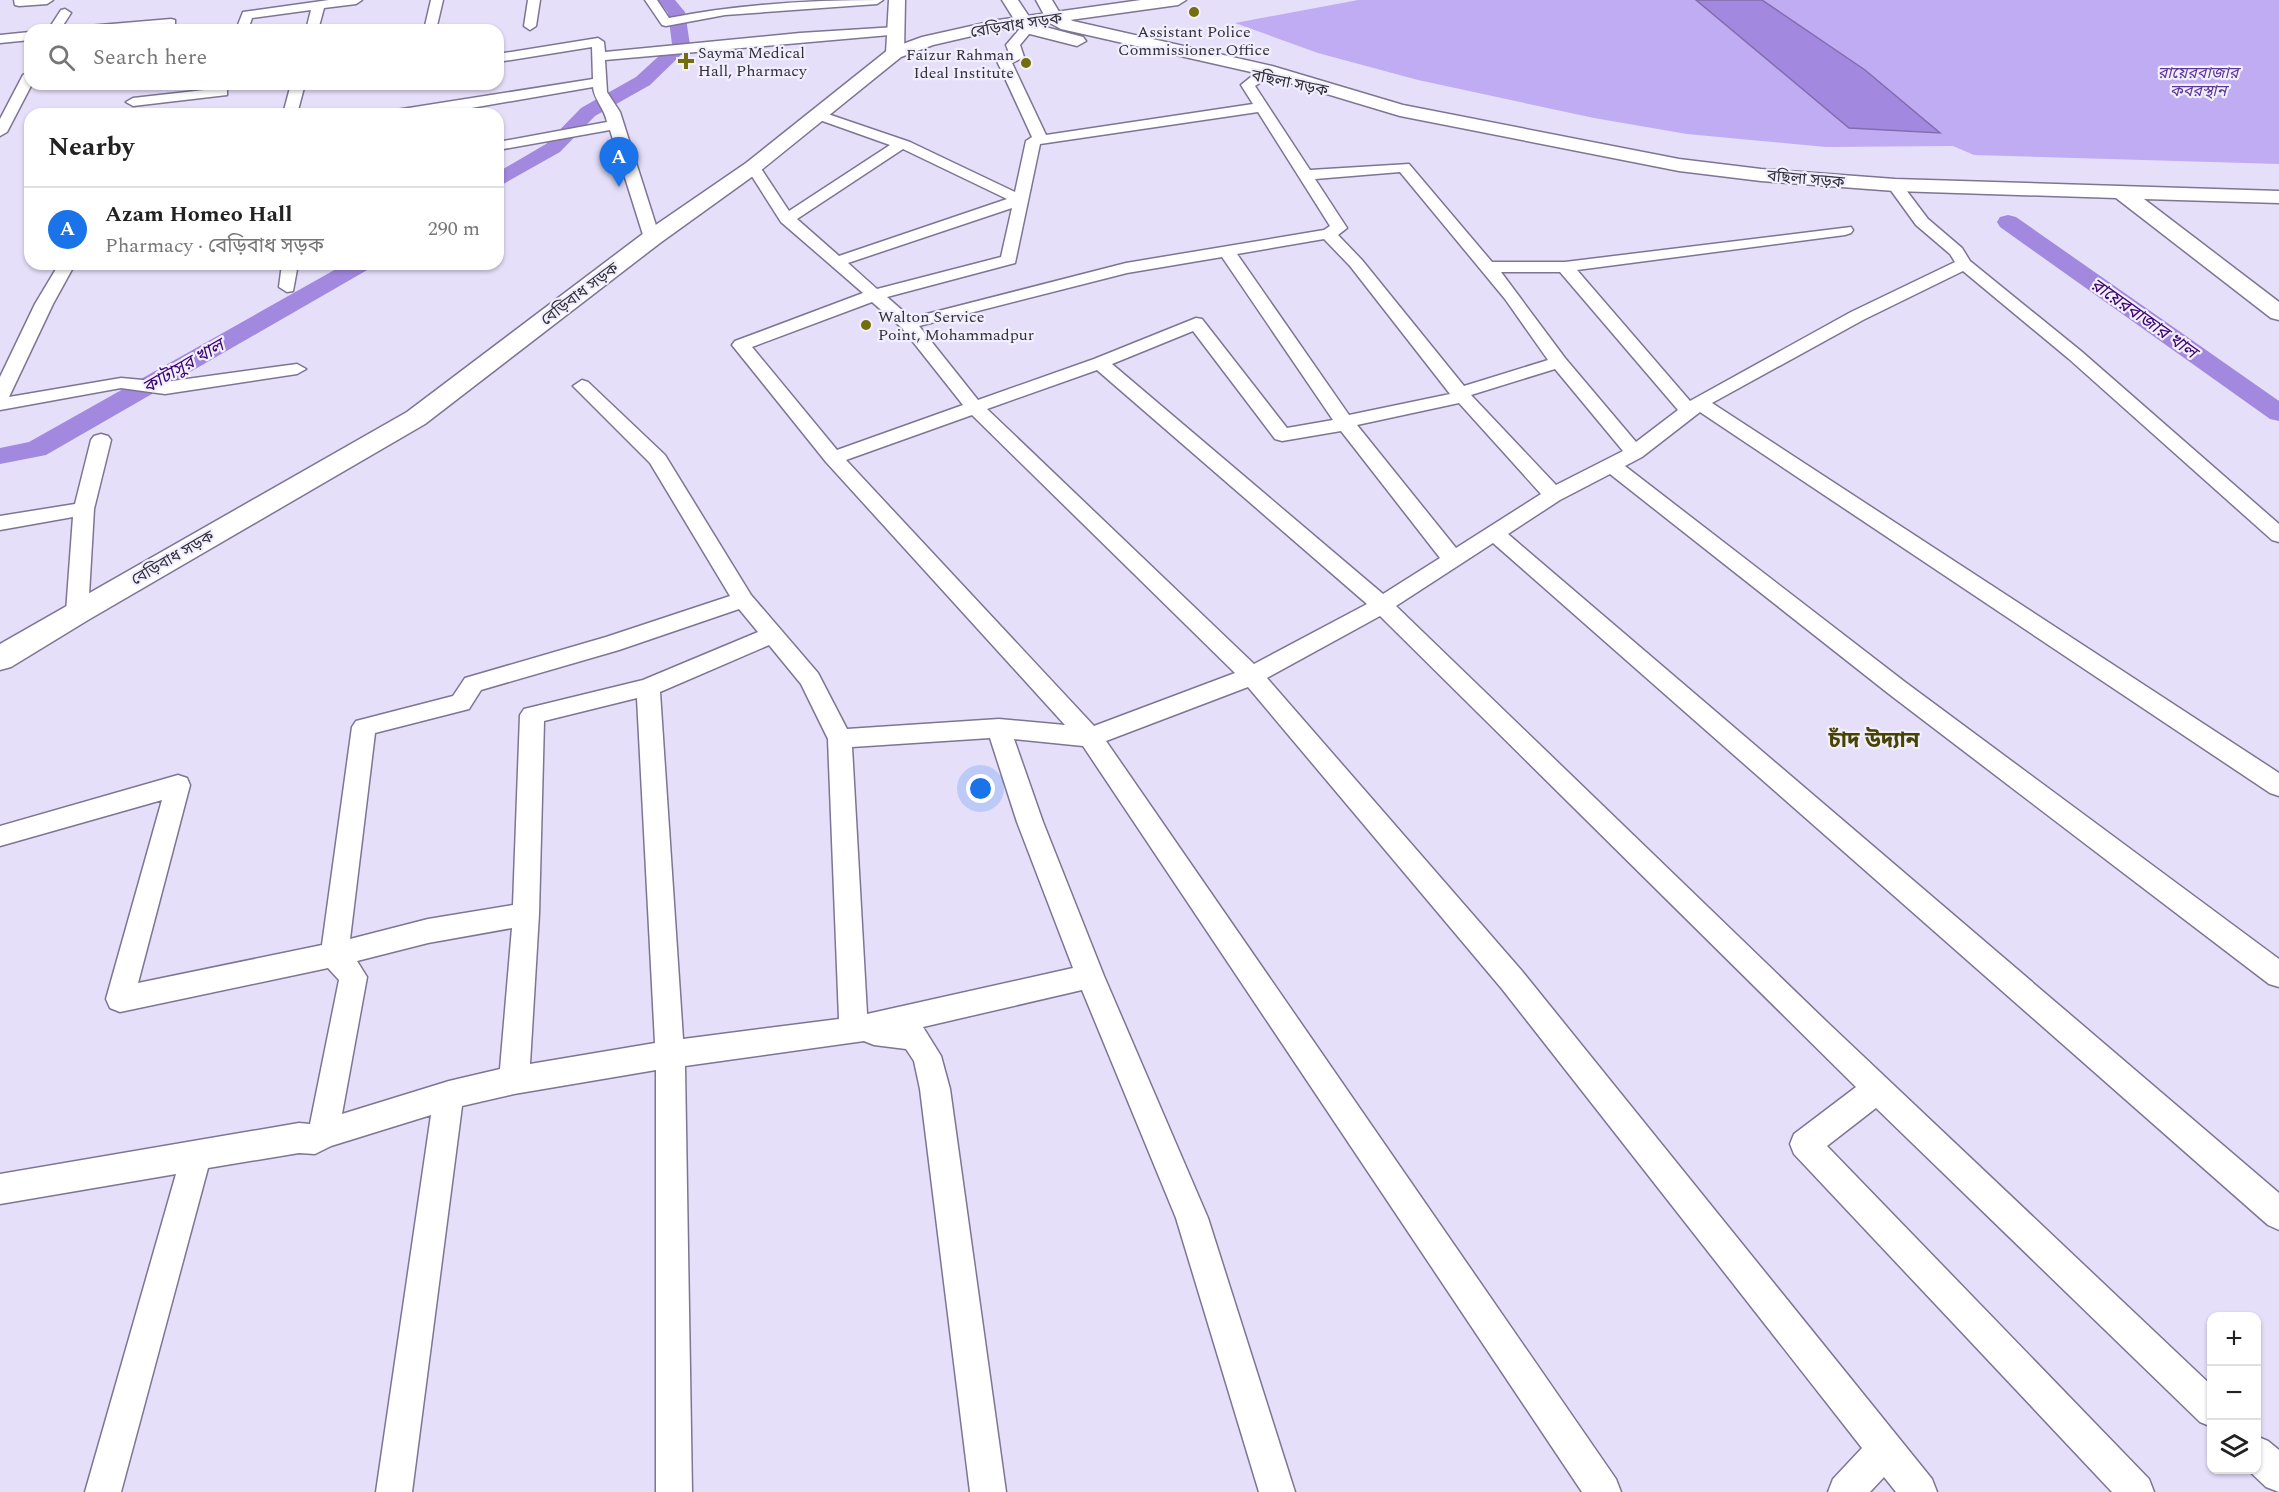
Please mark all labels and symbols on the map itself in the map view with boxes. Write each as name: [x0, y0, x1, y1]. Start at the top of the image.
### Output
marker: Assistant Police Commissioner Office: [1187, 5, 1201, 19]
street label: বেড়িবাধ সড়ক: [969, 6, 1065, 44]
place label: Assistant Police Commissioner Office: [1118, 20, 1270, 62]
place label: Sayma Medical Hall, Pharmacy: [698, 41, 808, 83]
place label: Faizur Rahman Ideal Institute: [906, 43, 1014, 85]
marker: Sayma Medical Hall, Pharmacy: [679, 54, 693, 68]
marker: Faizur Rahman Ideal Institute: [1019, 56, 1033, 70]
park label: রায়েরবাজার কবরস্থান: [2158, 61, 2242, 103]
street label: বছিলা সড়ক: [1248, 63, 1331, 103]
pin: A: [600, 138, 638, 187]
street label: বছিলা সড়ক: [1765, 164, 1847, 194]
street label: বেড়িবাধ সড়ক: [535, 256, 625, 331]
water label: রায়েরবাজার খাল: [2085, 272, 2206, 367]
place label: Walton Service Point, Mohammadpur: [878, 305, 1034, 347]
marker: Walton Service Point, Mohammadpur: [859, 318, 873, 332]
water label: কাটাসুর খাল: [138, 330, 232, 401]
street label: বেড়িবাধ সড়ক: [126, 524, 220, 591]
district label: চাঁদ উদ্যান: [1828, 724, 1920, 757]
your location: [966, 774, 995, 803]

